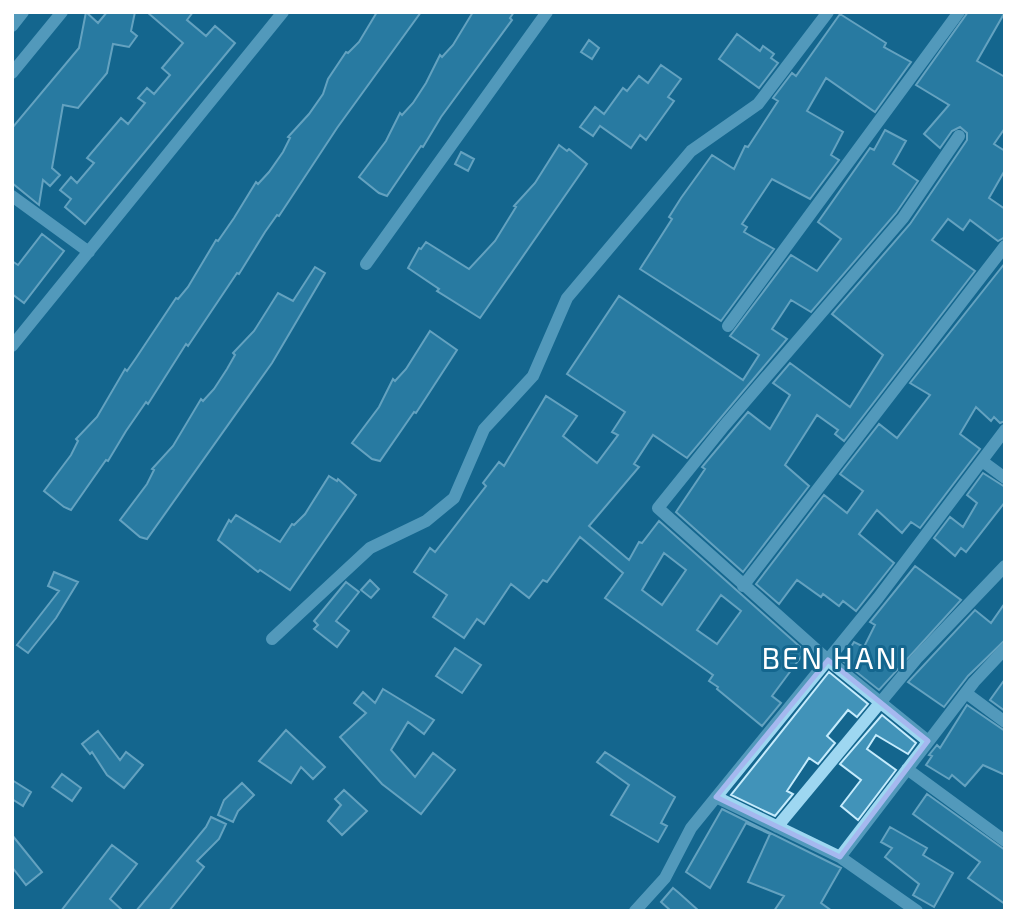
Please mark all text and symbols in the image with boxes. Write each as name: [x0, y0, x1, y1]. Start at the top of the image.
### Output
district label: BEN HANI: [762, 639, 908, 675]

